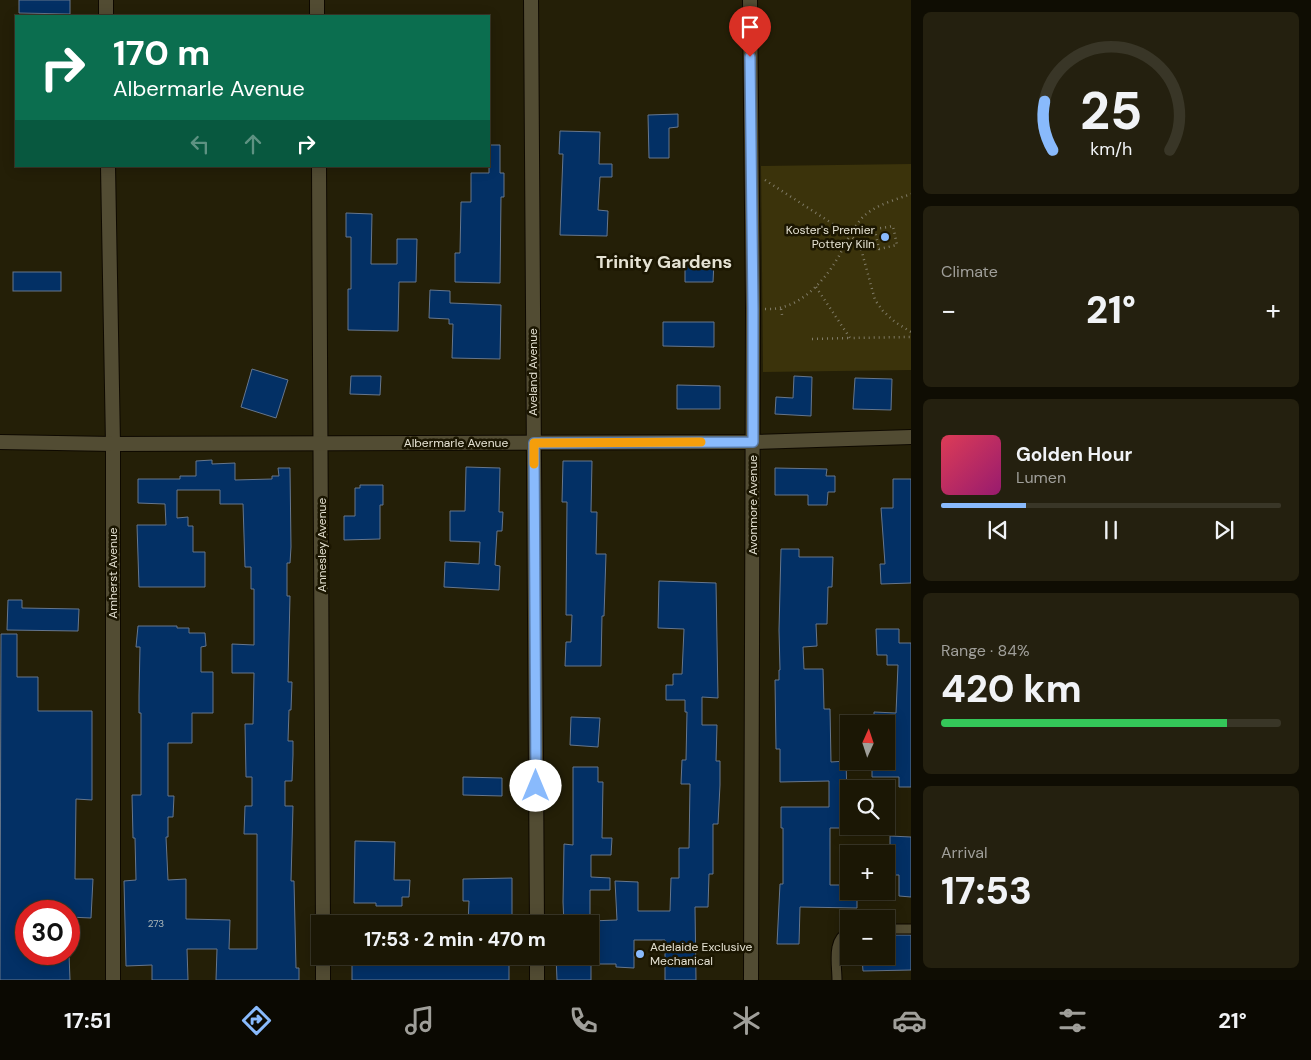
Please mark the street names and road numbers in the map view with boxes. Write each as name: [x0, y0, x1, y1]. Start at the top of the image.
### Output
street label: Aveland Avenue: [525, 328, 541, 416]
street label: Albermarle Avenue: [404, 435, 508, 451]
street label: Avonmore Avenue: [745, 455, 761, 555]
street label: Annesley Avenue: [314, 498, 330, 592]
street label: Amherst Avenue: [105, 527, 121, 619]

